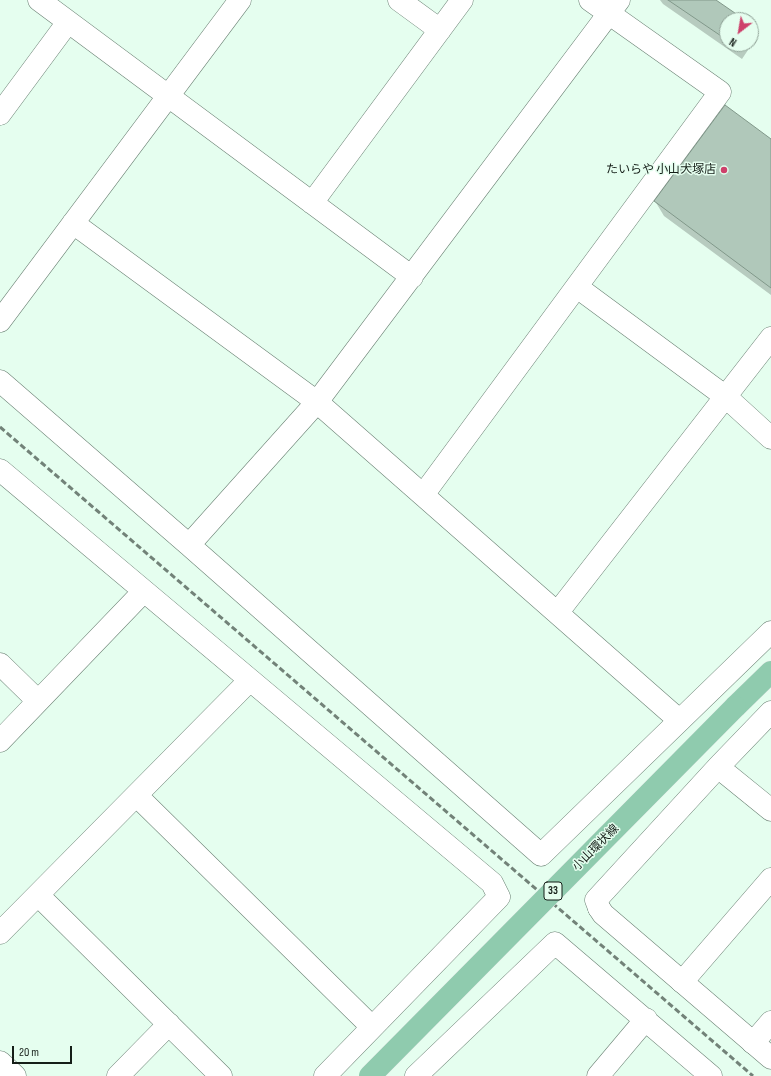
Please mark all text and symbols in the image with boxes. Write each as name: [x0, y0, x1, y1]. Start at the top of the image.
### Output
north arrow: [719, 12, 759, 52]
text: N: [727, 35, 739, 49]
place label: たいらや 小山犬塚店: [606, 163, 716, 177]
marker: たいらや 小山犬塚店: [719, 165, 729, 175]
street label: 小山環状線: [570, 822, 622, 874]
road number: 33: [544, 882, 562, 900]
scale bar: [14, 1038, 74, 1064]
text: 20 m: [19, 1045, 39, 1060]

